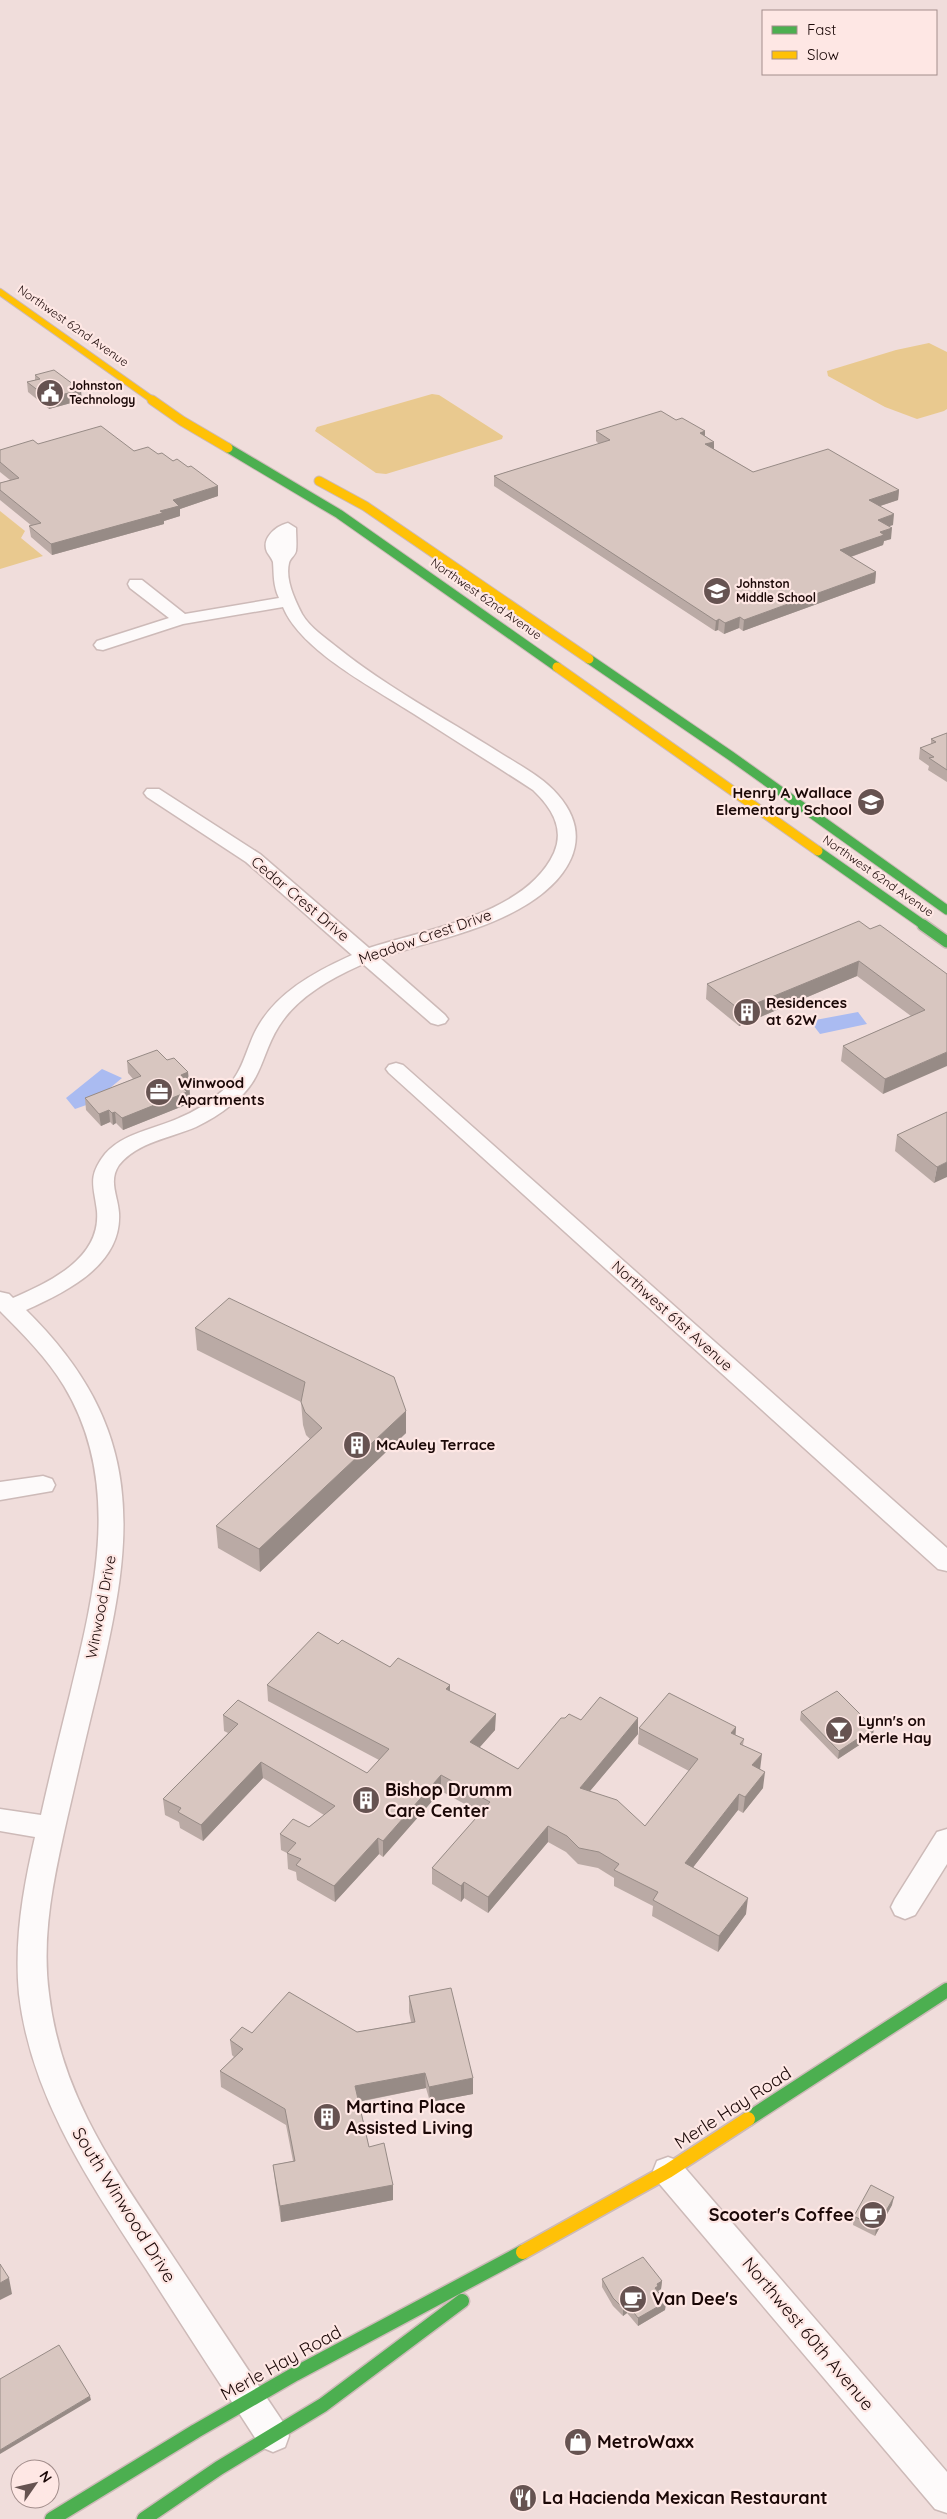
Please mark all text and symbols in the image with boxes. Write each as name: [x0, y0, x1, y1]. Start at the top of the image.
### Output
legend: [762, 10, 937, 75]
text: Fast: [807, 20, 836, 39]
text: Slow: [807, 45, 839, 64]
street label: Northwest 62nd Avenue: [15, 282, 132, 370]
public building icon: Johnston Technology: [35, 378, 65, 408]
place label: Johnston Technology: [69, 378, 135, 407]
street label: Northwest 62nd Avenue: [428, 555, 545, 643]
school or university icon: Johnston Middle School: [702, 576, 732, 606]
place label: Johnston Middle School: [736, 576, 816, 605]
place label: Henry A Wallace Elementary School: [716, 783, 852, 819]
school or university icon: Henry A Wallace Elementary School: [856, 787, 886, 817]
street label: Northwest 62nd Avenue: [820, 832, 937, 920]
street label: Cedar Crest Drive: [247, 852, 353, 945]
street label: Meadow Crest Drive: [356, 905, 494, 968]
place label: Residences at 62W: [766, 993, 847, 1029]
building icon: Residences at 62W: [732, 997, 762, 1027]
place label: Winwood Apartments: [178, 1073, 264, 1109]
office icon: Winwood Apartments: [144, 1077, 174, 1107]
street label: Northwest 61st Avenue: [608, 1256, 737, 1375]
building icon: McAuley Terrace: [342, 1430, 372, 1460]
place label: McAuley Terrace: [376, 1435, 496, 1454]
street label: Winwood Drive: [81, 1554, 120, 1660]
place label: Lynn's on Merle Hay: [858, 1711, 932, 1747]
bar icon: Lynn's on Merle Hay: [824, 1715, 854, 1745]
place label: Bishop Drumm Care Center: [385, 1778, 512, 1822]
building icon: Bishop Drumm Care Center: [351, 1785, 381, 1815]
street label: Merle Hay Road: [670, 2061, 795, 2154]
place label: Martina Place Assisted Living: [346, 2095, 473, 2139]
building icon: Martina Place Assisted Living: [312, 2102, 342, 2132]
street label: South Winwood Drive: [67, 2123, 181, 2287]
cafe icon: Scooter's Coffee: [858, 2200, 888, 2230]
place label: Scooter's Coffee: [709, 2203, 854, 2226]
street label: Northwest 60th Avenue: [737, 2252, 879, 2415]
cafe icon: Van Dee's: [618, 2284, 648, 2314]
place label: Van Dee's: [652, 2287, 738, 2310]
street label: Merle Hay Road: [216, 2320, 345, 2405]
shop icon: MetroWaxx: [563, 2427, 593, 2457]
place label: MetroWaxx: [597, 2430, 694, 2453]
north arrow: [10, 2459, 60, 2509]
text: N: [35, 2467, 56, 2486]
restaurant icon: La Hacienda Mexican Restaurant: [508, 2483, 538, 2513]
place label: La Hacienda Mexican Restaurant: [542, 2486, 828, 2509]

